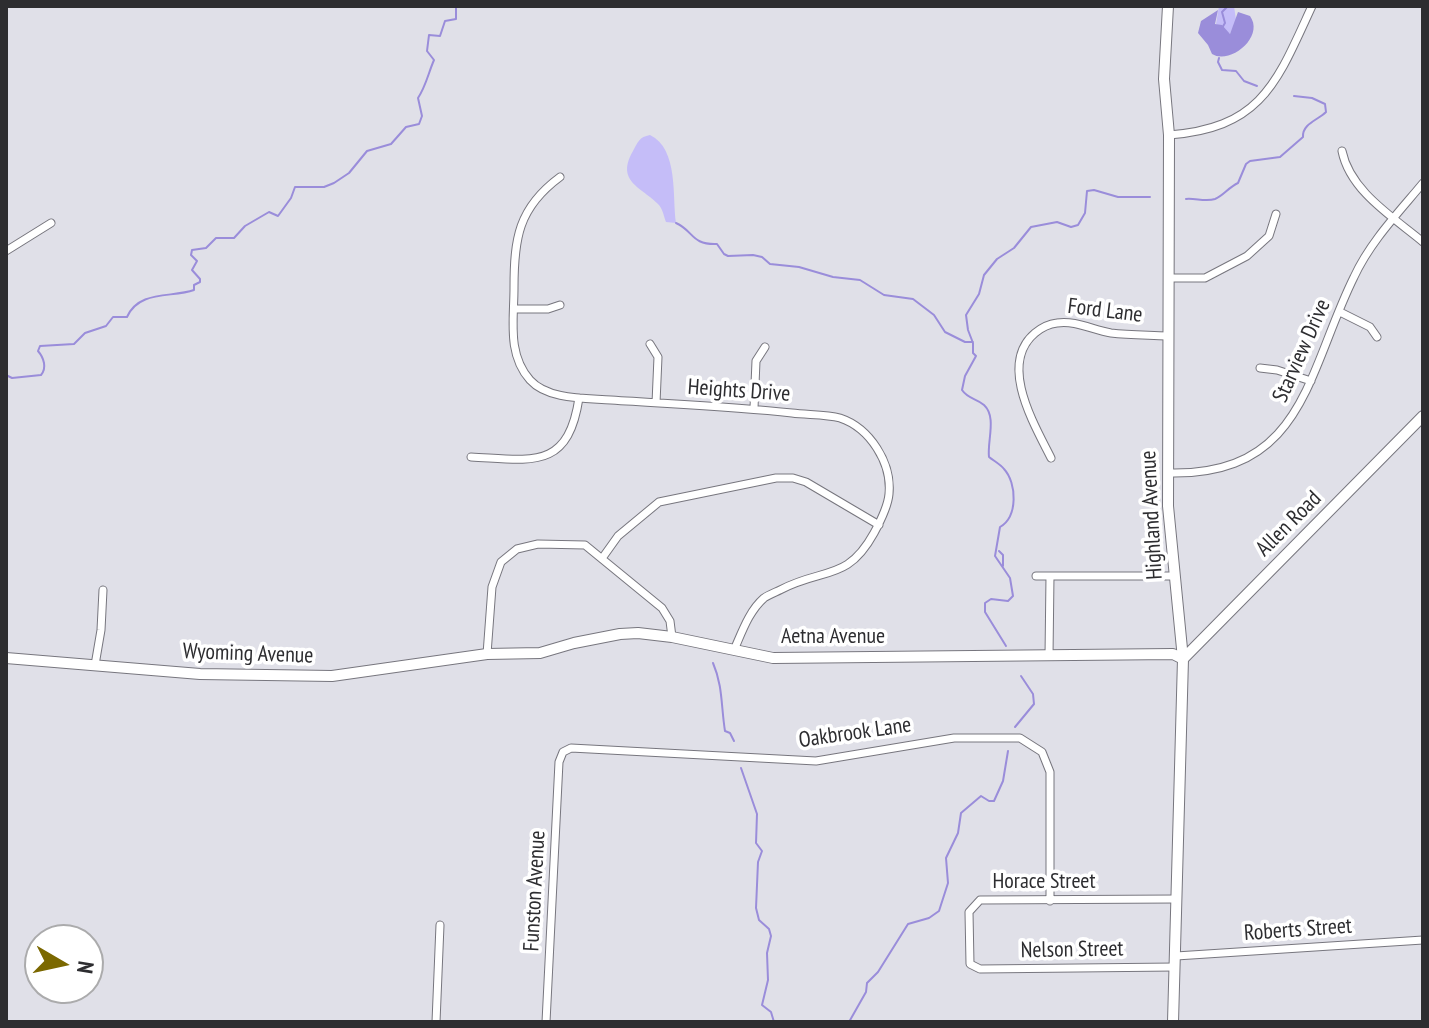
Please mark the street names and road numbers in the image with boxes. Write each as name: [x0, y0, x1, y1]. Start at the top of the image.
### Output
street label: Ford Lane: [1066, 293, 1144, 329]
street label: Starview Drive: [1268, 295, 1336, 407]
street label: Heights Drive: [687, 374, 791, 408]
street label: Highland Avenue: [1135, 450, 1169, 580]
street label: Allen Road: [1251, 486, 1327, 562]
street label: Aetna Avenue: [781, 624, 885, 650]
street label: Wyoming Avenue: [182, 639, 314, 669]
street label: Oakbrook Lane: [797, 712, 913, 754]
street label: Funston Avenue: [519, 830, 551, 952]
street label: Horace Street: [993, 869, 1095, 895]
street label: Roberts Street: [1243, 913, 1353, 947]
street label: Nelson Street: [1020, 936, 1124, 964]

